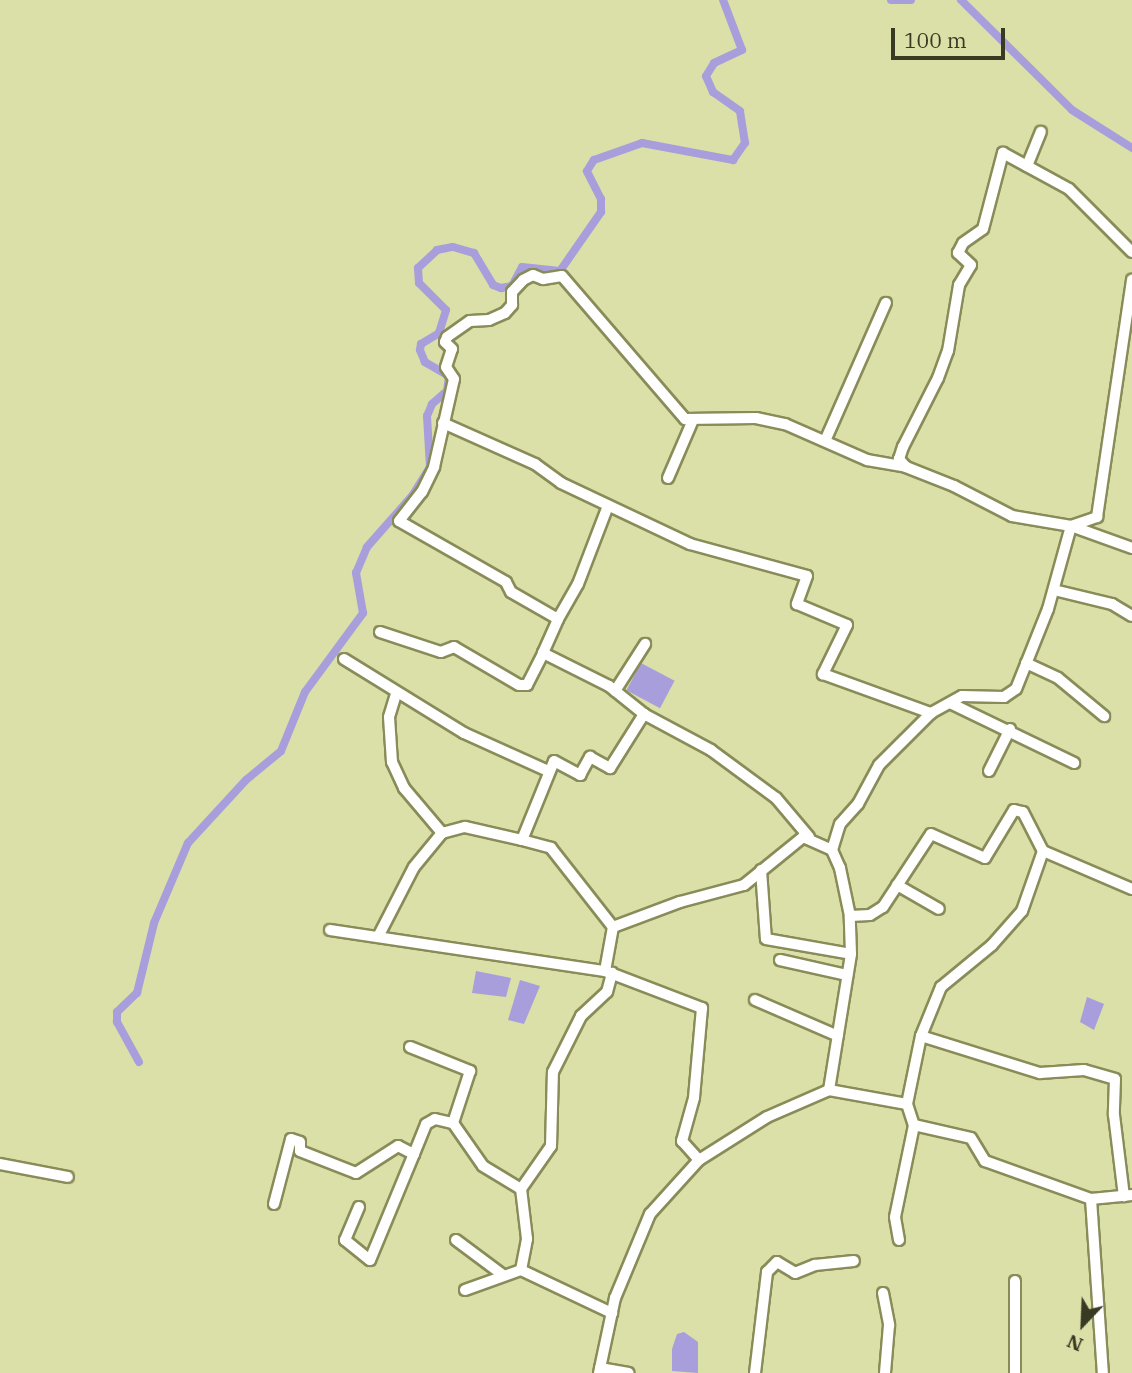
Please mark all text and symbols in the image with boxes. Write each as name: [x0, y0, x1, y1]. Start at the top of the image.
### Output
scale bar: [894, 14, 1008, 58]
text: 100 m: [904, 26, 967, 54]
north arrow: [1048, 1289, 1118, 1359]
text: N: [1063, 1329, 1086, 1357]

